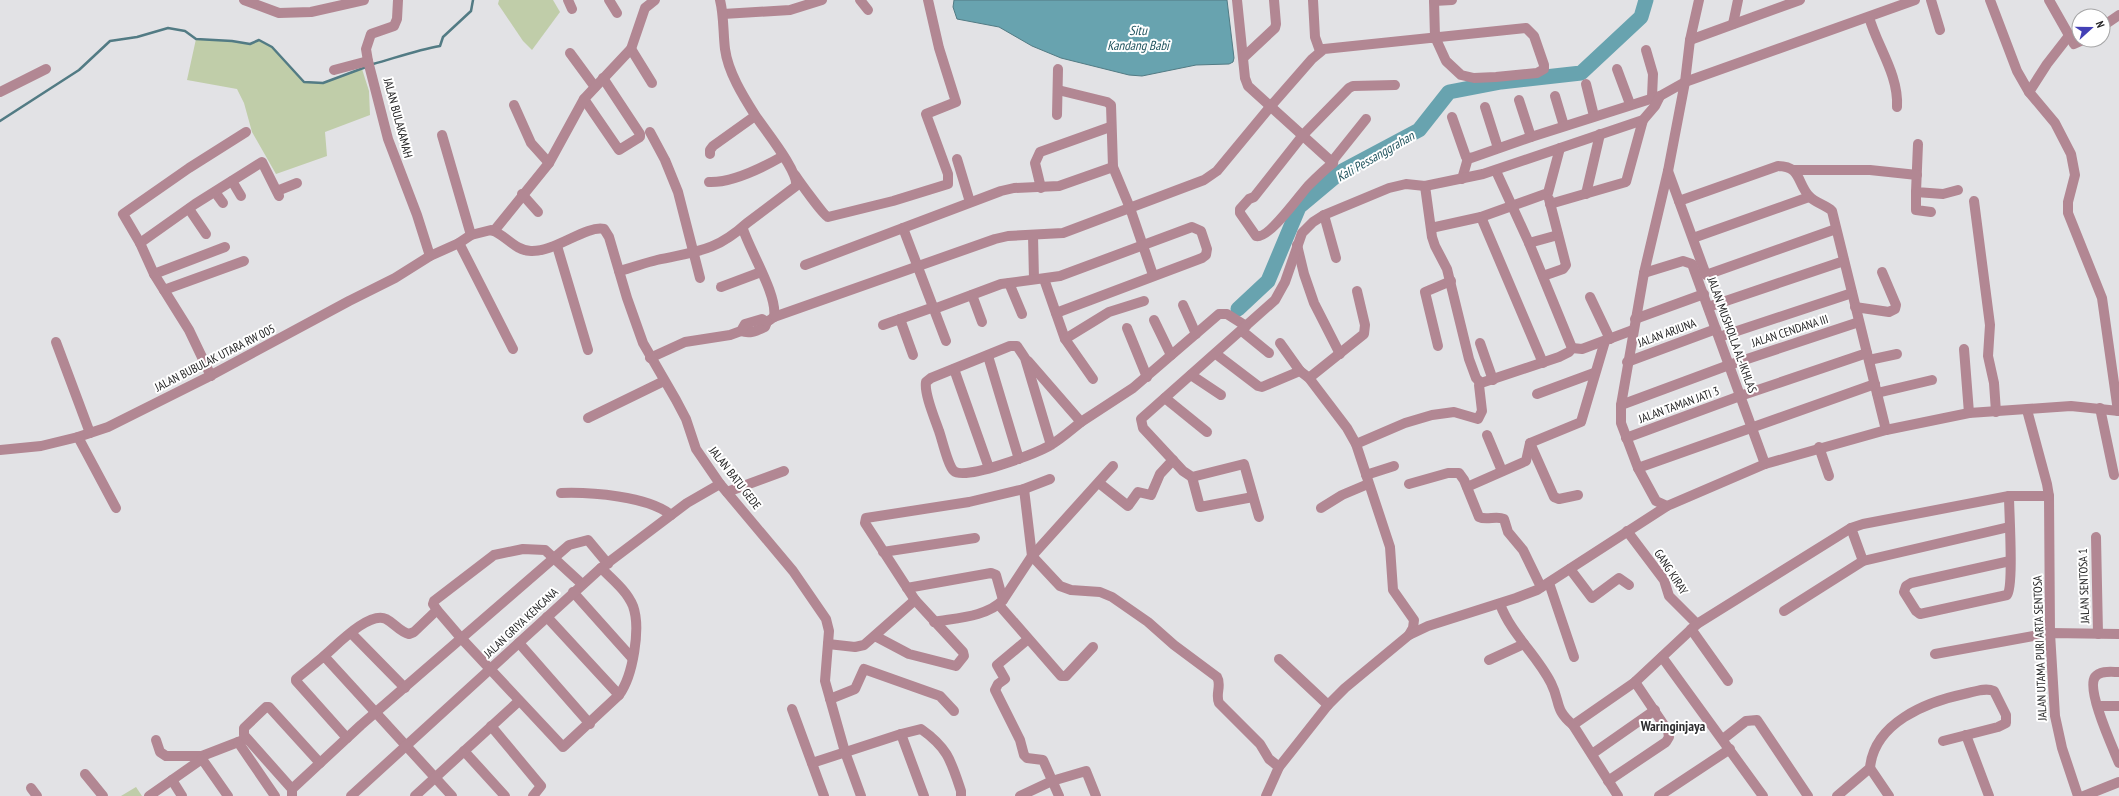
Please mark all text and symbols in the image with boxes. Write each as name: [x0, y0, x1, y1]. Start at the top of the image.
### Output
north arrow: [2071, 8, 2111, 48]
text: N: [2093, 19, 2108, 30]
water label: Situ Kandang Babi: [1107, 22, 1171, 54]
street label: JALAN BULAKAMAH: [380, 75, 416, 159]
water label: Kali Pessanggrahan: [1333, 127, 1418, 186]
street label: JALAN MUSHOLLA AL-IKHLAS: [1704, 274, 1760, 395]
street label: JALAN CENDANA III: [1749, 311, 1830, 350]
street label: JALAN ARJUNA: [1635, 315, 1698, 350]
street label: JALAN BUBULAK UTARA RW 005: [151, 321, 277, 395]
street label: JALAN TAMAN JATI 3: [1636, 383, 1721, 426]
street label: JALAN BATU GEDE: [706, 442, 765, 512]
street label: GANG KIRAY: [1651, 546, 1692, 598]
street label: JALAN SENTOSA 1: [2075, 548, 2092, 625]
street label: JALAN UTAMA PURI ARTA SENTOSA: [2029, 575, 2050, 722]
street label: JALAN GRIYA KENCANA: [480, 584, 561, 661]
district label: Waringinjaya: [1640, 717, 1706, 735]

